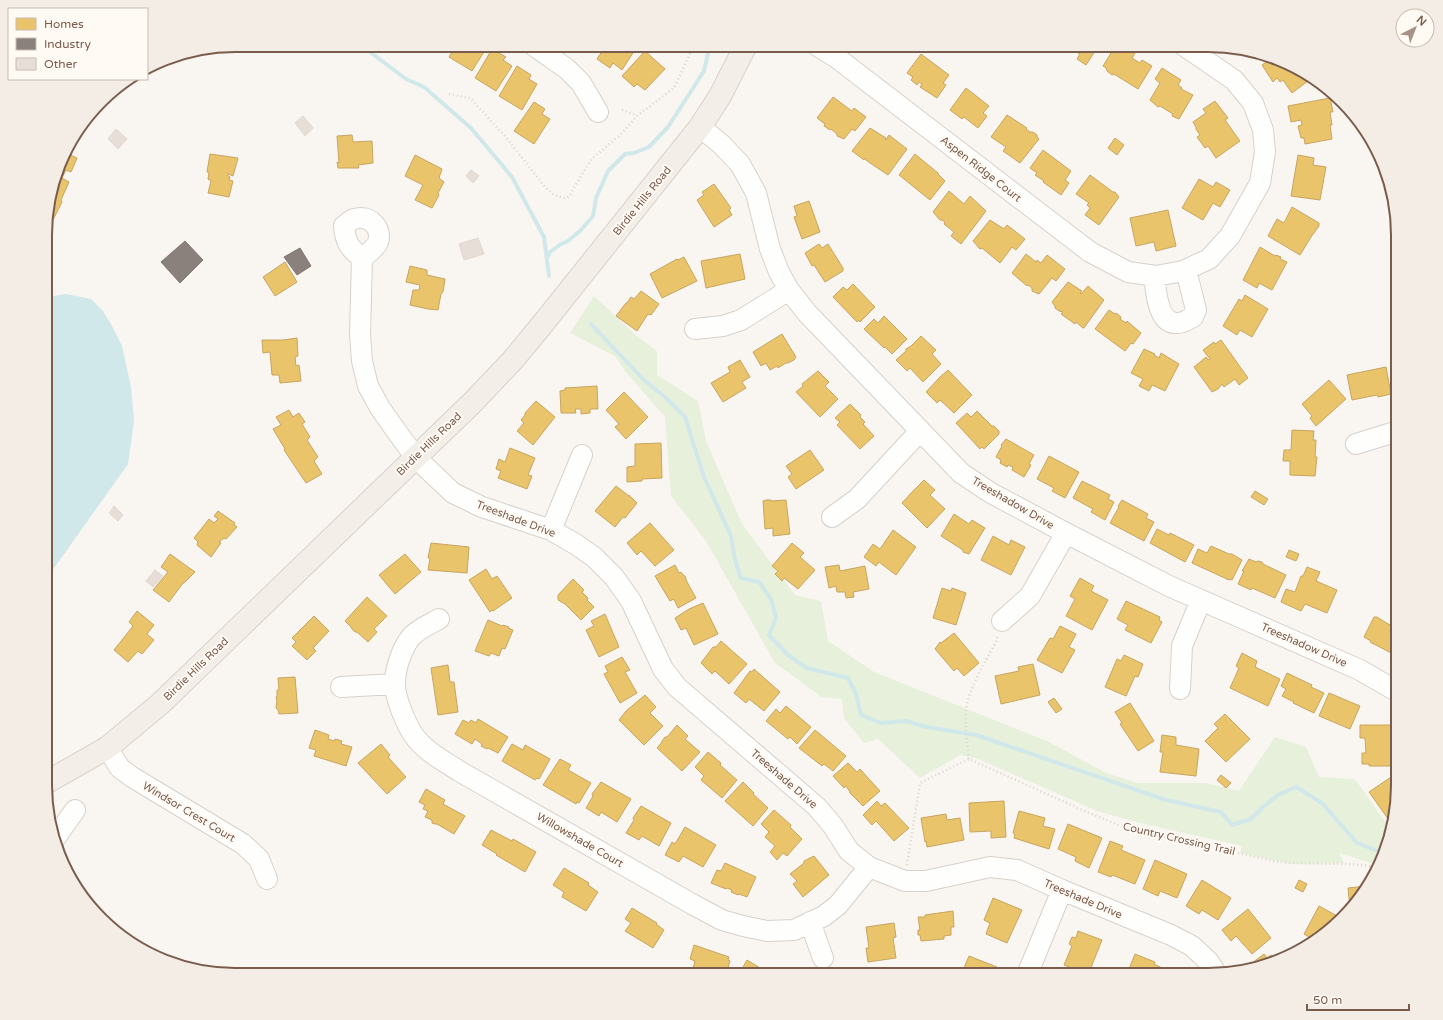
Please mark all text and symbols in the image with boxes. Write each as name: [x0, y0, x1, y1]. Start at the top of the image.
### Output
legend: [8, 8, 148, 80]
north arrow: [1395, 8, 1435, 48]
text: N: [1414, 13, 1429, 29]
text: Homes: [44, 17, 84, 31]
text: Industry: [44, 37, 91, 51]
text: Other: [44, 57, 77, 71]
street label: Aspen Ridge Court: [938, 133, 1024, 205]
street label: Birdie Hills Road: [610, 164, 674, 238]
street label: Birdie Hills Road: [394, 410, 464, 478]
street label: Treeshadow Drive: [970, 474, 1056, 532]
street label: Treeshade Drive: [475, 498, 557, 540]
street label: Treeshadow Drive: [1259, 620, 1349, 670]
street label: Birdie Hills Road: [161, 635, 231, 703]
street label: Treeshade Drive: [748, 747, 820, 811]
street label: Windsor Crest Court: [140, 779, 238, 845]
street label: Willowshade Court: [534, 810, 626, 870]
street label: Country Crossing Trail: [1122, 820, 1236, 858]
street label: Treeshade Drive: [1042, 877, 1124, 921]
scale bar: [1307, 986, 1409, 1012]
text: 50 m: [1313, 993, 1342, 1007]

